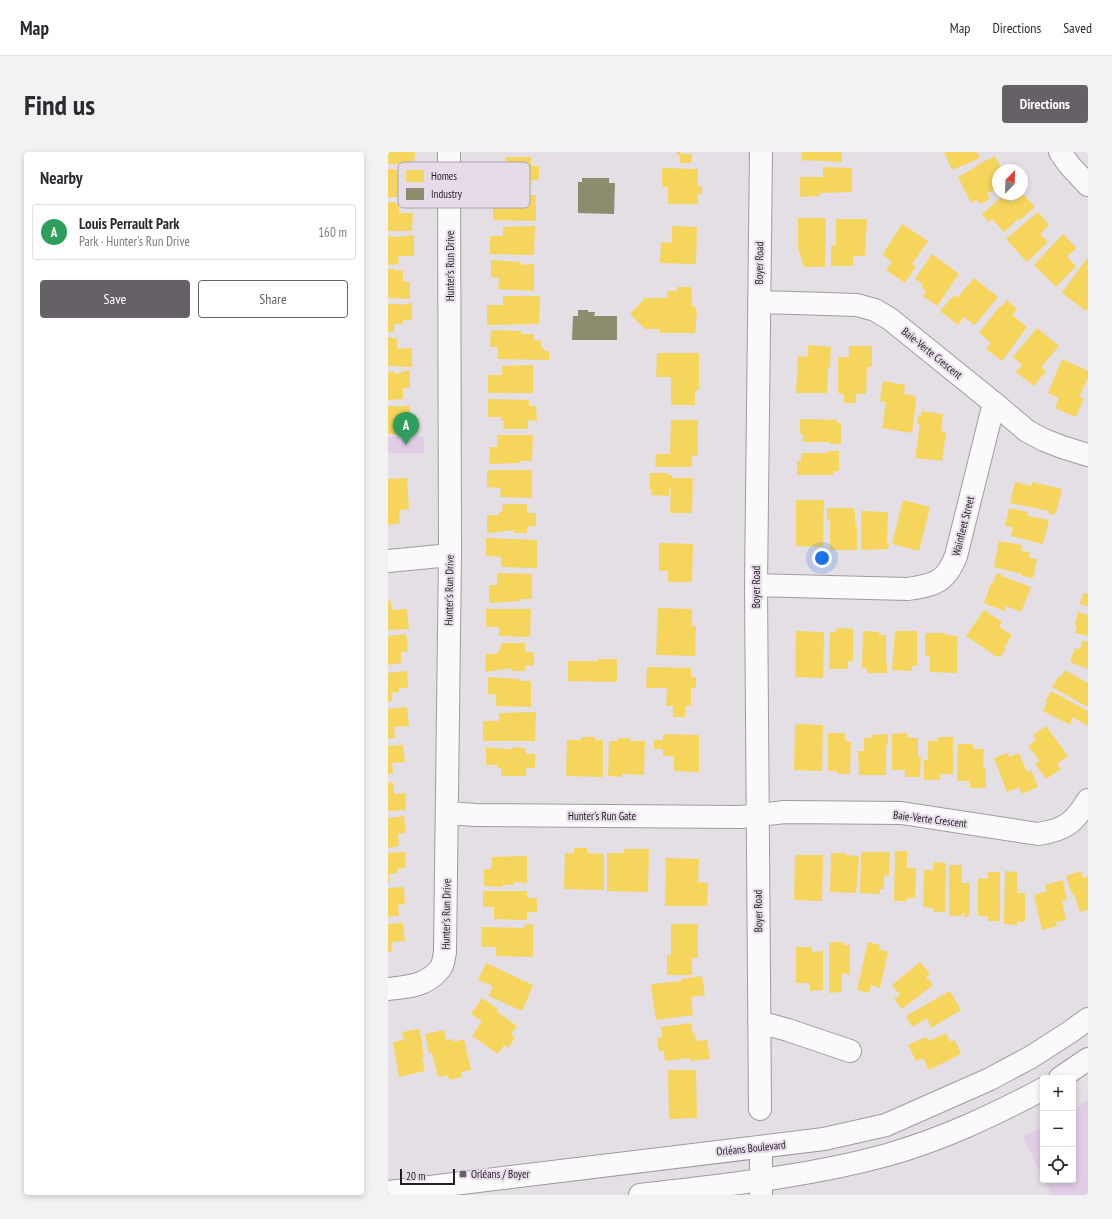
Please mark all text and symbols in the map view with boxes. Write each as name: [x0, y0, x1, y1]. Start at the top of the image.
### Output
text: Map: [20, 16, 49, 40]
text: Map: [950, 19, 970, 37]
text: Directions: [992, 19, 1041, 37]
text: Saved: [1063, 19, 1092, 37]
button: Directions: [1002, 85, 1088, 123]
text: Find us: [24, 86, 95, 123]
legend: [398, 162, 530, 208]
north arrow: [992, 164, 1028, 200]
text: Nearby: [40, 167, 83, 189]
text: Homes: [431, 169, 457, 183]
text: Industry: [431, 187, 463, 201]
text: Louis Perrault Park: [79, 214, 180, 233]
text: A: [51, 224, 57, 241]
text: 160 m: [318, 224, 347, 241]
street label: Hunter's Run Drive: [443, 230, 457, 301]
text: Park · Hunter's Run Drive: [79, 233, 190, 250]
street label: Boyer Road: [752, 241, 766, 284]
button: Save: [40, 280, 190, 318]
button: Share: [198, 280, 348, 318]
street label: Baie-Verte Crescent: [899, 324, 965, 382]
pin: A: [393, 412, 419, 445]
street label: Wainfleet Street: [949, 495, 977, 557]
your location: [812, 548, 832, 568]
street label: Hunter's Run Drive: [441, 554, 457, 625]
street label: Boyer Road: [749, 565, 763, 608]
street label: Baie-Verte Crescent: [892, 808, 968, 830]
street label: Hunter's Run Gate: [568, 809, 636, 823]
street label: Hunter's Run Drive: [438, 878, 454, 949]
street label: Boyer Road: [751, 889, 765, 932]
map controls: [1040, 1075, 1076, 1183]
button: +: [1040, 1075, 1076, 1111]
button: −: [1040, 1111, 1076, 1147]
street label: Orléans Boulevard: [716, 1137, 787, 1159]
button: locate: [1040, 1147, 1076, 1183]
scale bar: [400, 1167, 455, 1186]
place label: Orléans / Boyer: [471, 1167, 530, 1181]
text: 20 m: [406, 1169, 425, 1183]
marker: Orléans / Boyer: [458, 1169, 468, 1179]

